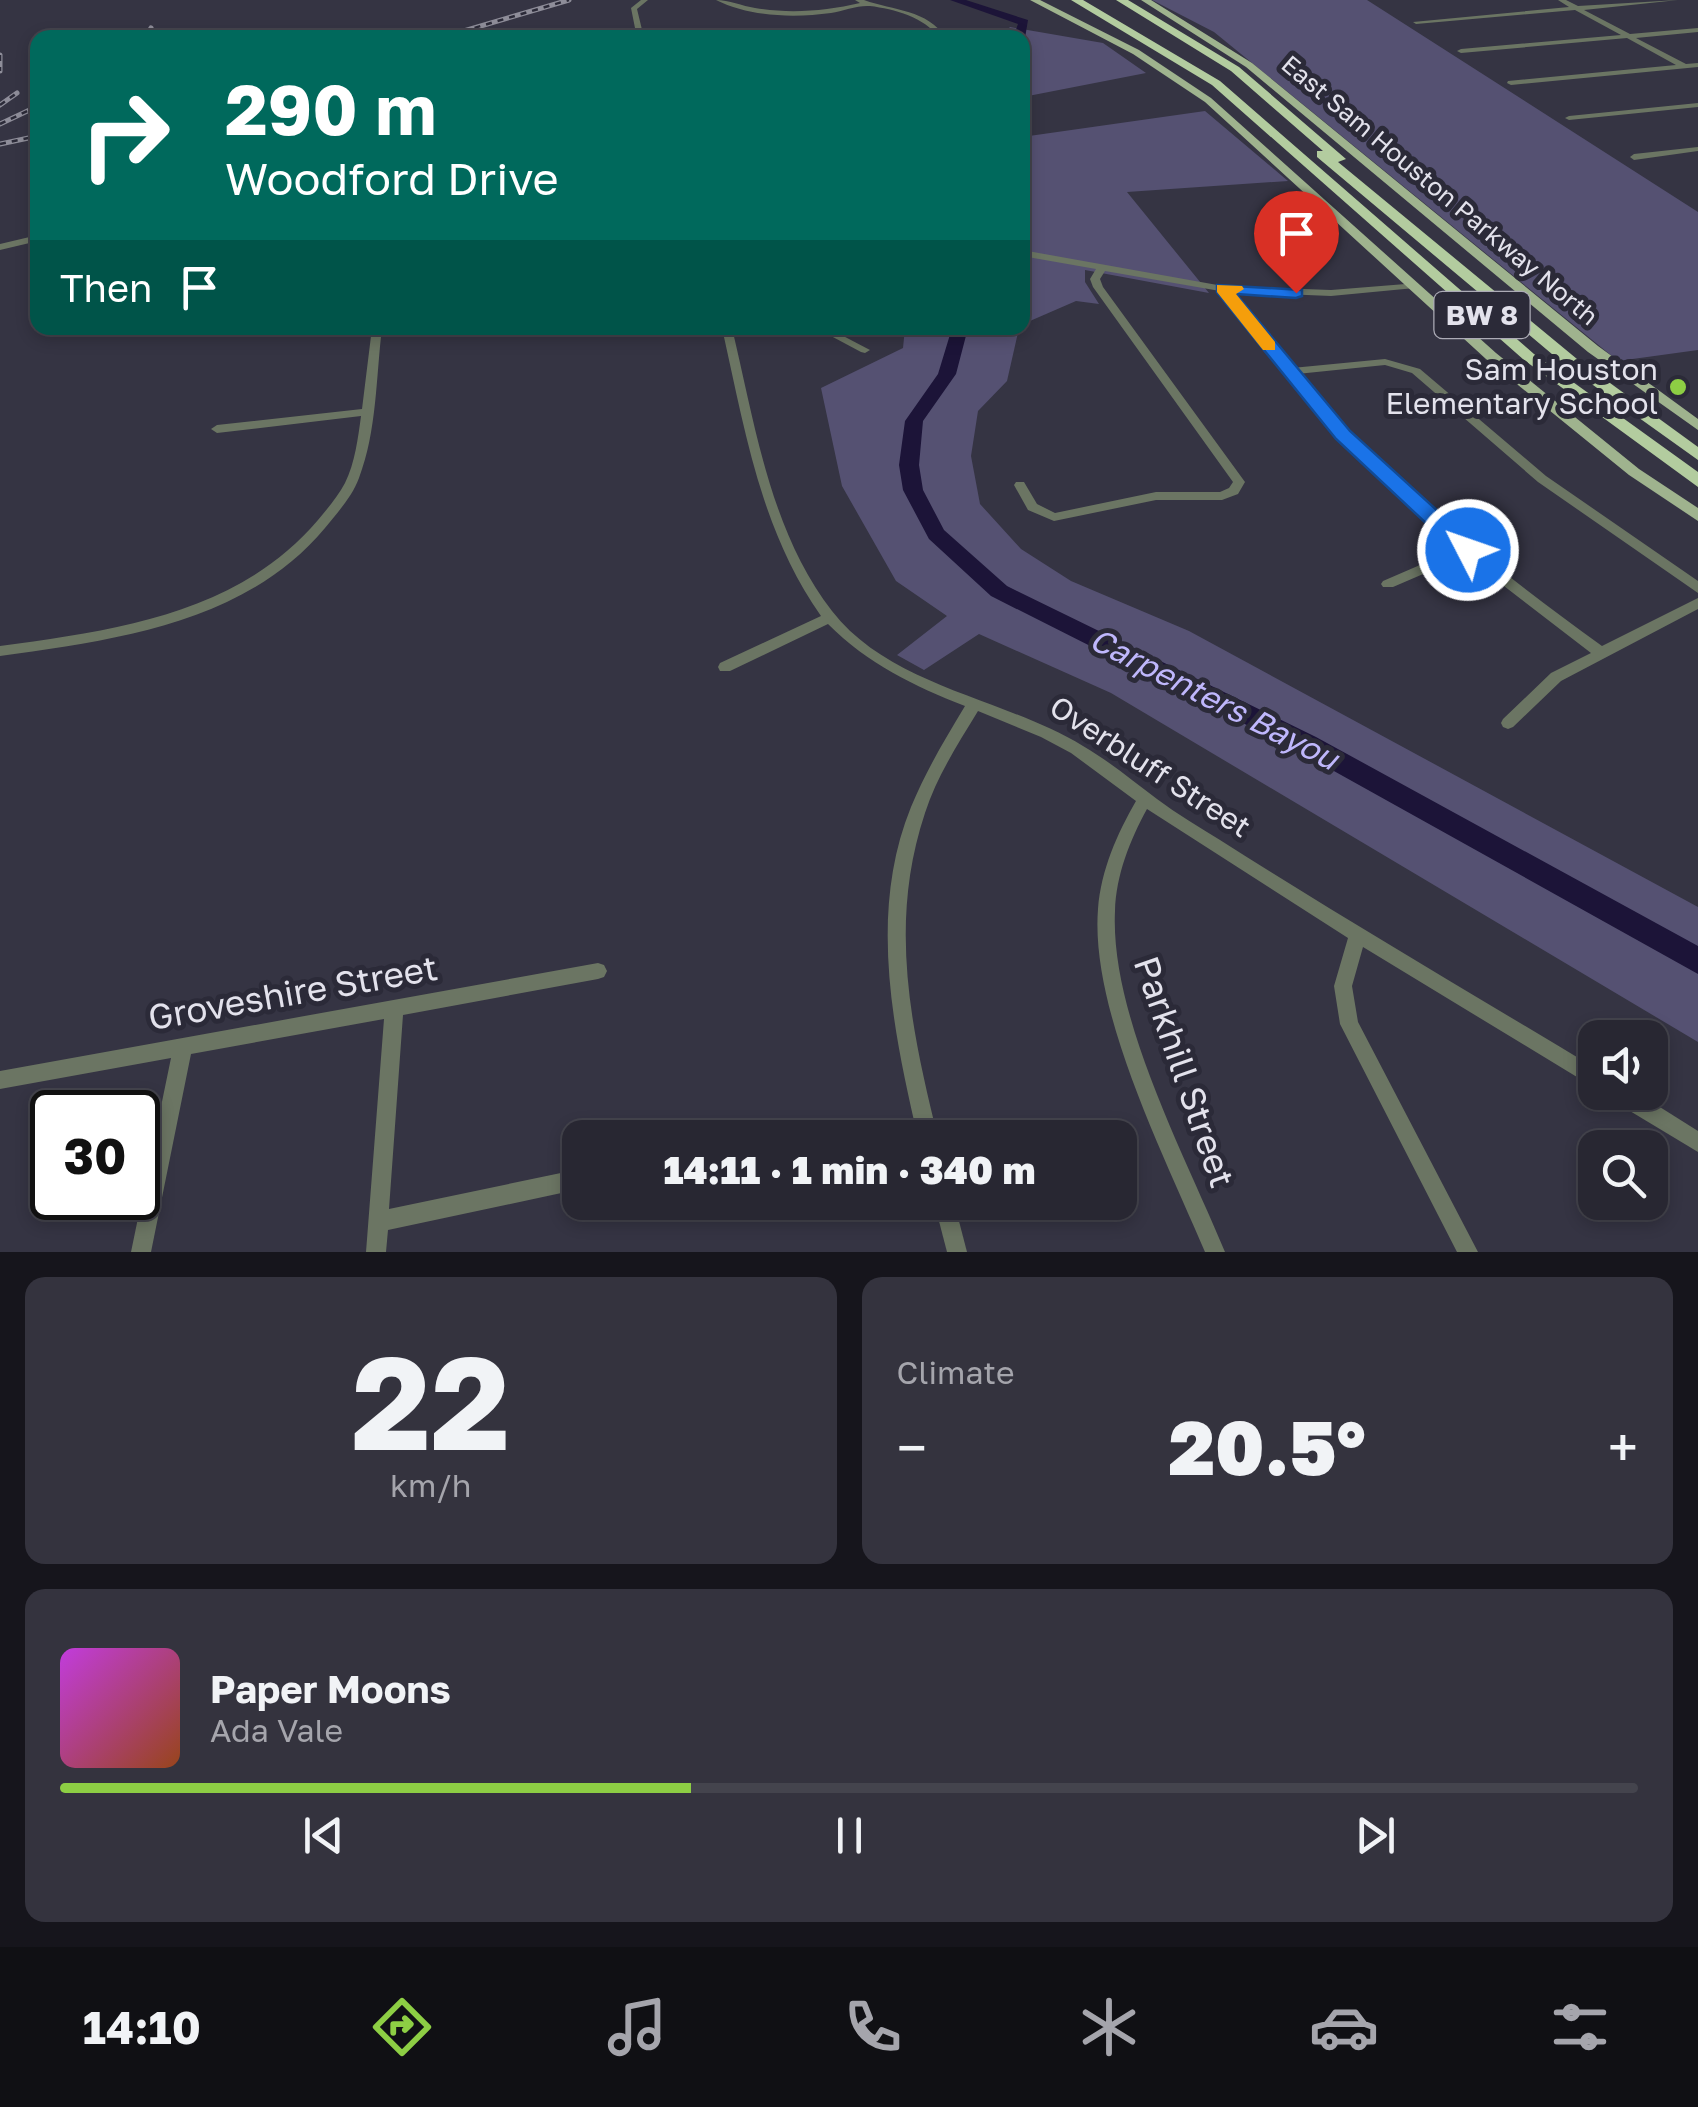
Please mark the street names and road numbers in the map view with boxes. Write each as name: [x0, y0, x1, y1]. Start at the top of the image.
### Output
street label: East Sam Houston Parkway North: [1276, 48, 1605, 331]
road number: BW 8: [1434, 292, 1530, 338]
street label: Overbluff Street: [1043, 688, 1258, 844]
street label: Groveshire Street: [145, 946, 441, 1038]
street label: Parkhill Street: [1126, 951, 1244, 1193]

